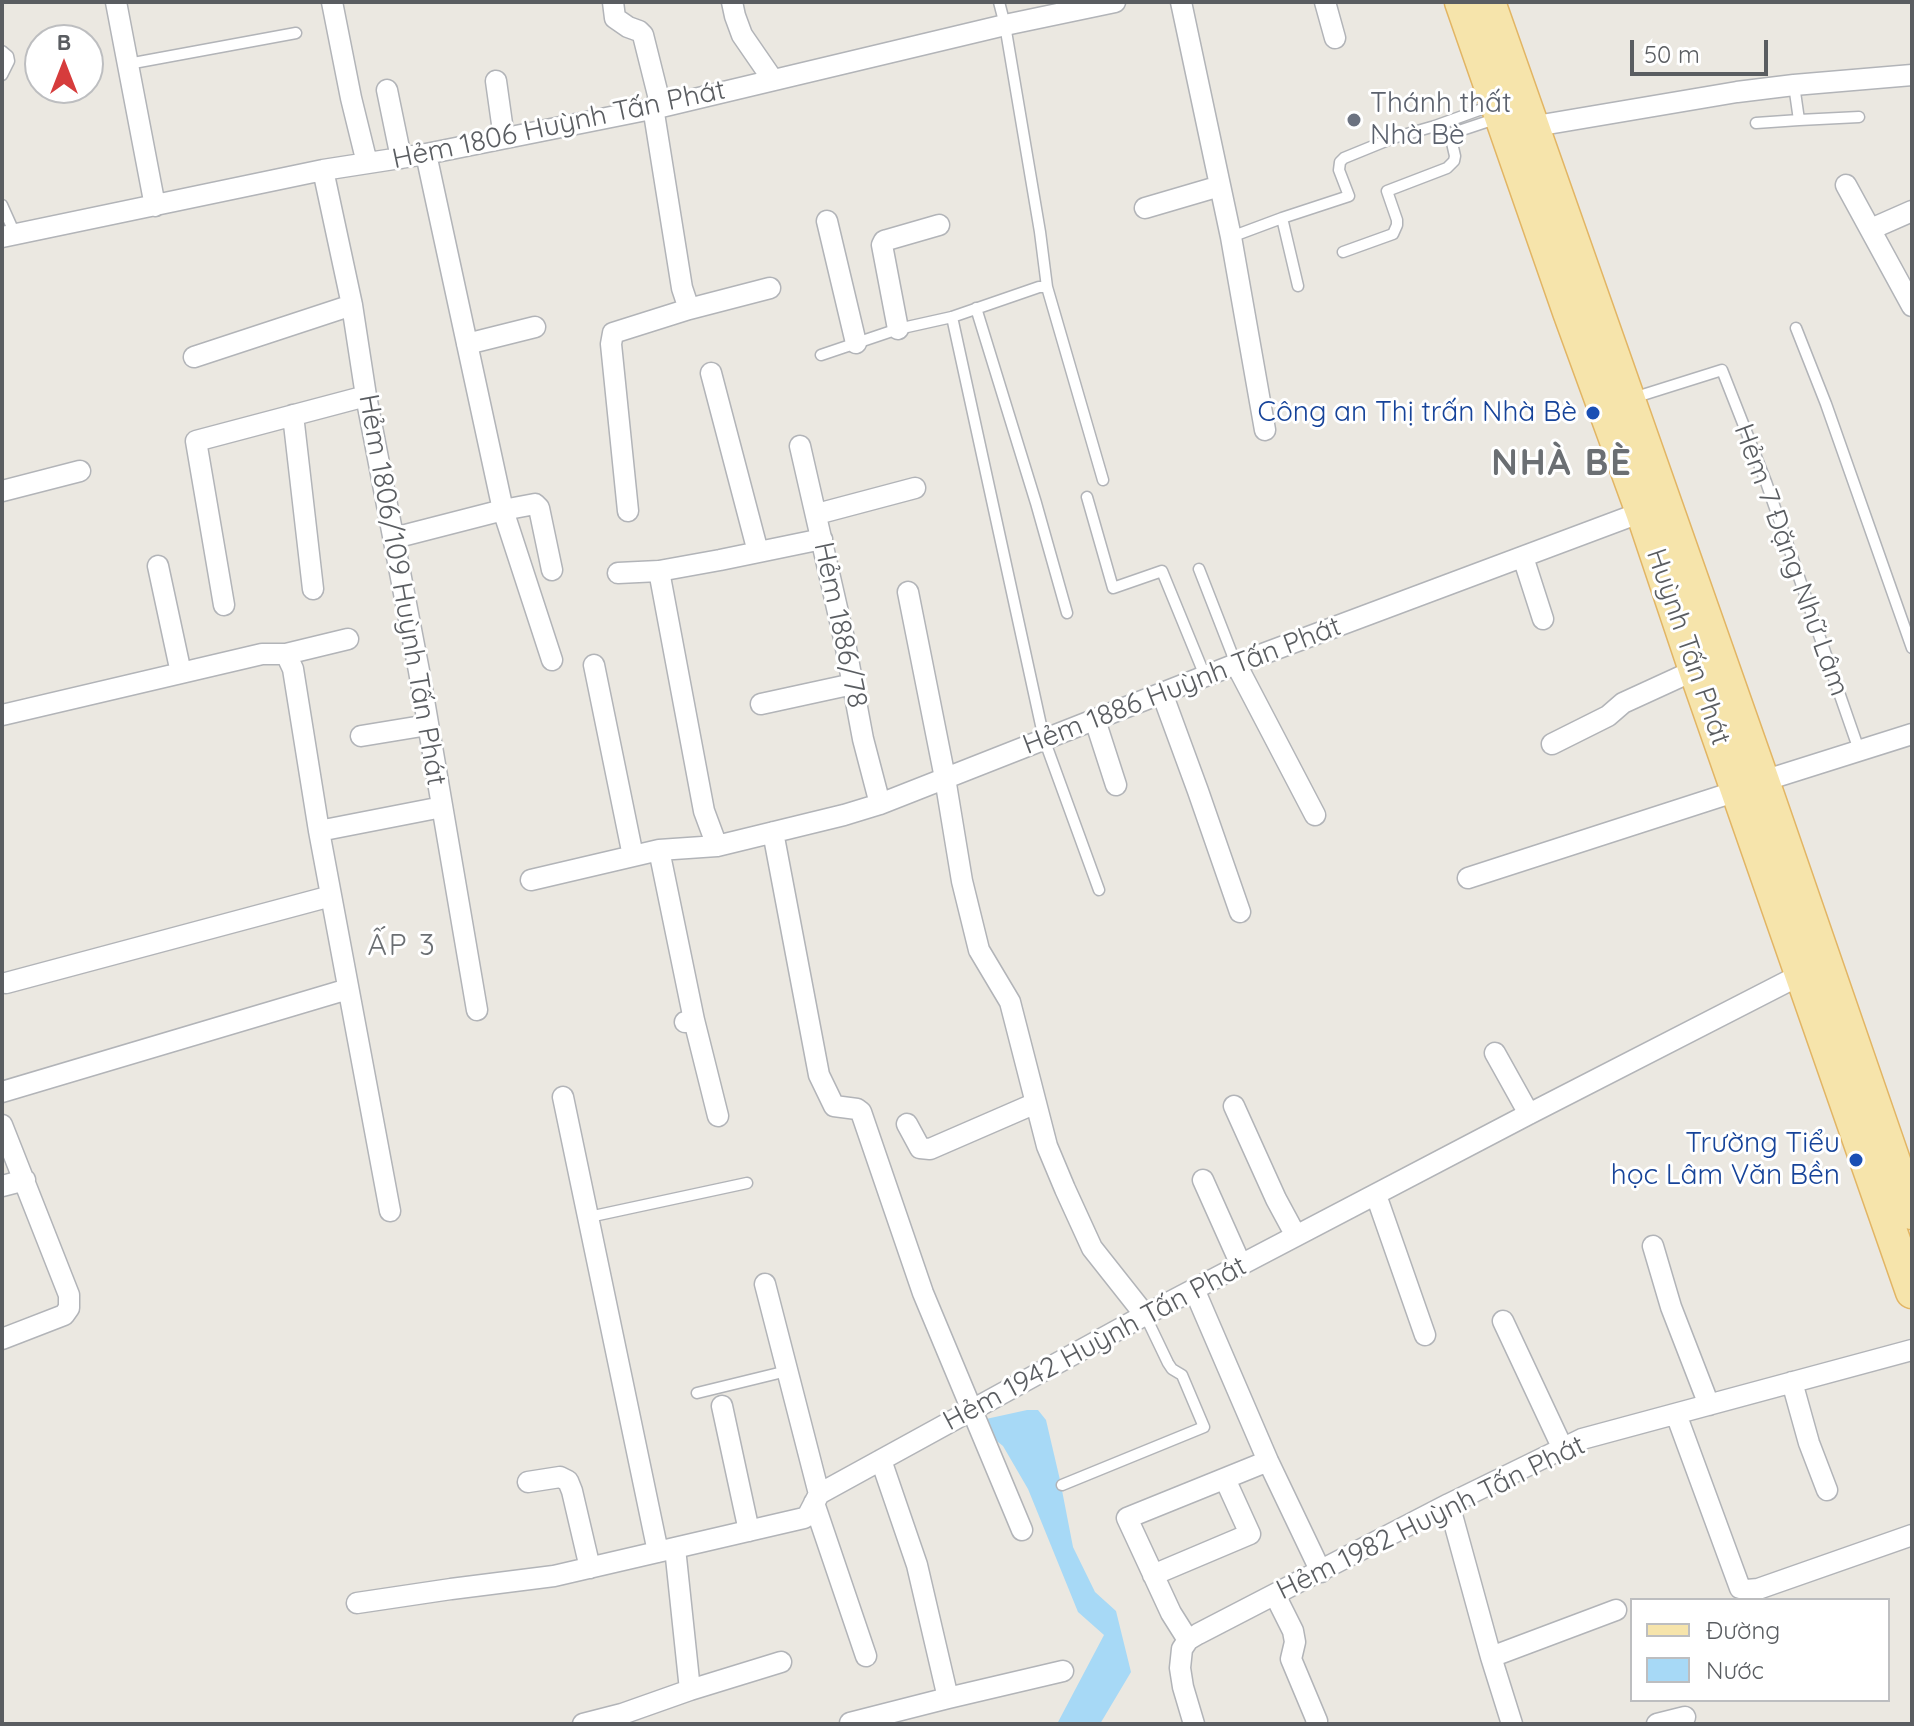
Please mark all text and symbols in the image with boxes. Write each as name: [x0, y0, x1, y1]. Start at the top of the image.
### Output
north arrow: [24, 24, 104, 104]
scale bar: [1634, 24, 1772, 74]
text: B: [57, 28, 71, 56]
text: 50 m: [1644, 39, 1700, 69]
street label: Hẻm 1806 Huỳnh Tấn Phát: [389, 73, 729, 177]
place label: Thánh thất Nhà Bè: [1370, 87, 1511, 153]
marker: Thánh thất Nhà Bè: [1345, 111, 1363, 129]
street label: Hẻm 1806/109 Huỳnh Tấn Phát: [351, 392, 453, 788]
place label: Công an Thị trấn Nhà Bè: [1258, 396, 1577, 430]
marker: Công an Thị trấn Nhà Bè: [1584, 404, 1602, 422]
street label: Hẻm 7 Đặng Nhữ Lâm: [1726, 419, 1856, 701]
district label: NHÀ BÈ: [1491, 442, 1633, 486]
street label: Hẻm 1886/78: [806, 539, 874, 711]
street label: Huỳnh Tấn Phát: [1639, 544, 1737, 750]
street label: Hẻm 1886 Huỳnh Tấn Phát: [1018, 610, 1346, 762]
district label: ẤP 3: [367, 928, 437, 964]
place label: Trường Tiểu học Lâm Văn Bền: [1611, 1127, 1840, 1193]
marker: Trường Tiểu học Lâm Văn Bền: [1847, 1151, 1865, 1169]
street label: Hẻm 1942 Huỳnh Tấn Phát: [938, 1250, 1252, 1438]
street label: Hẻm 1982 Huỳnh Tấn Phát: [1271, 1429, 1591, 1607]
legend: [1630, 1598, 1890, 1702]
text: Đường: [1706, 1615, 1780, 1645]
text: Nước: [1706, 1655, 1764, 1685]

